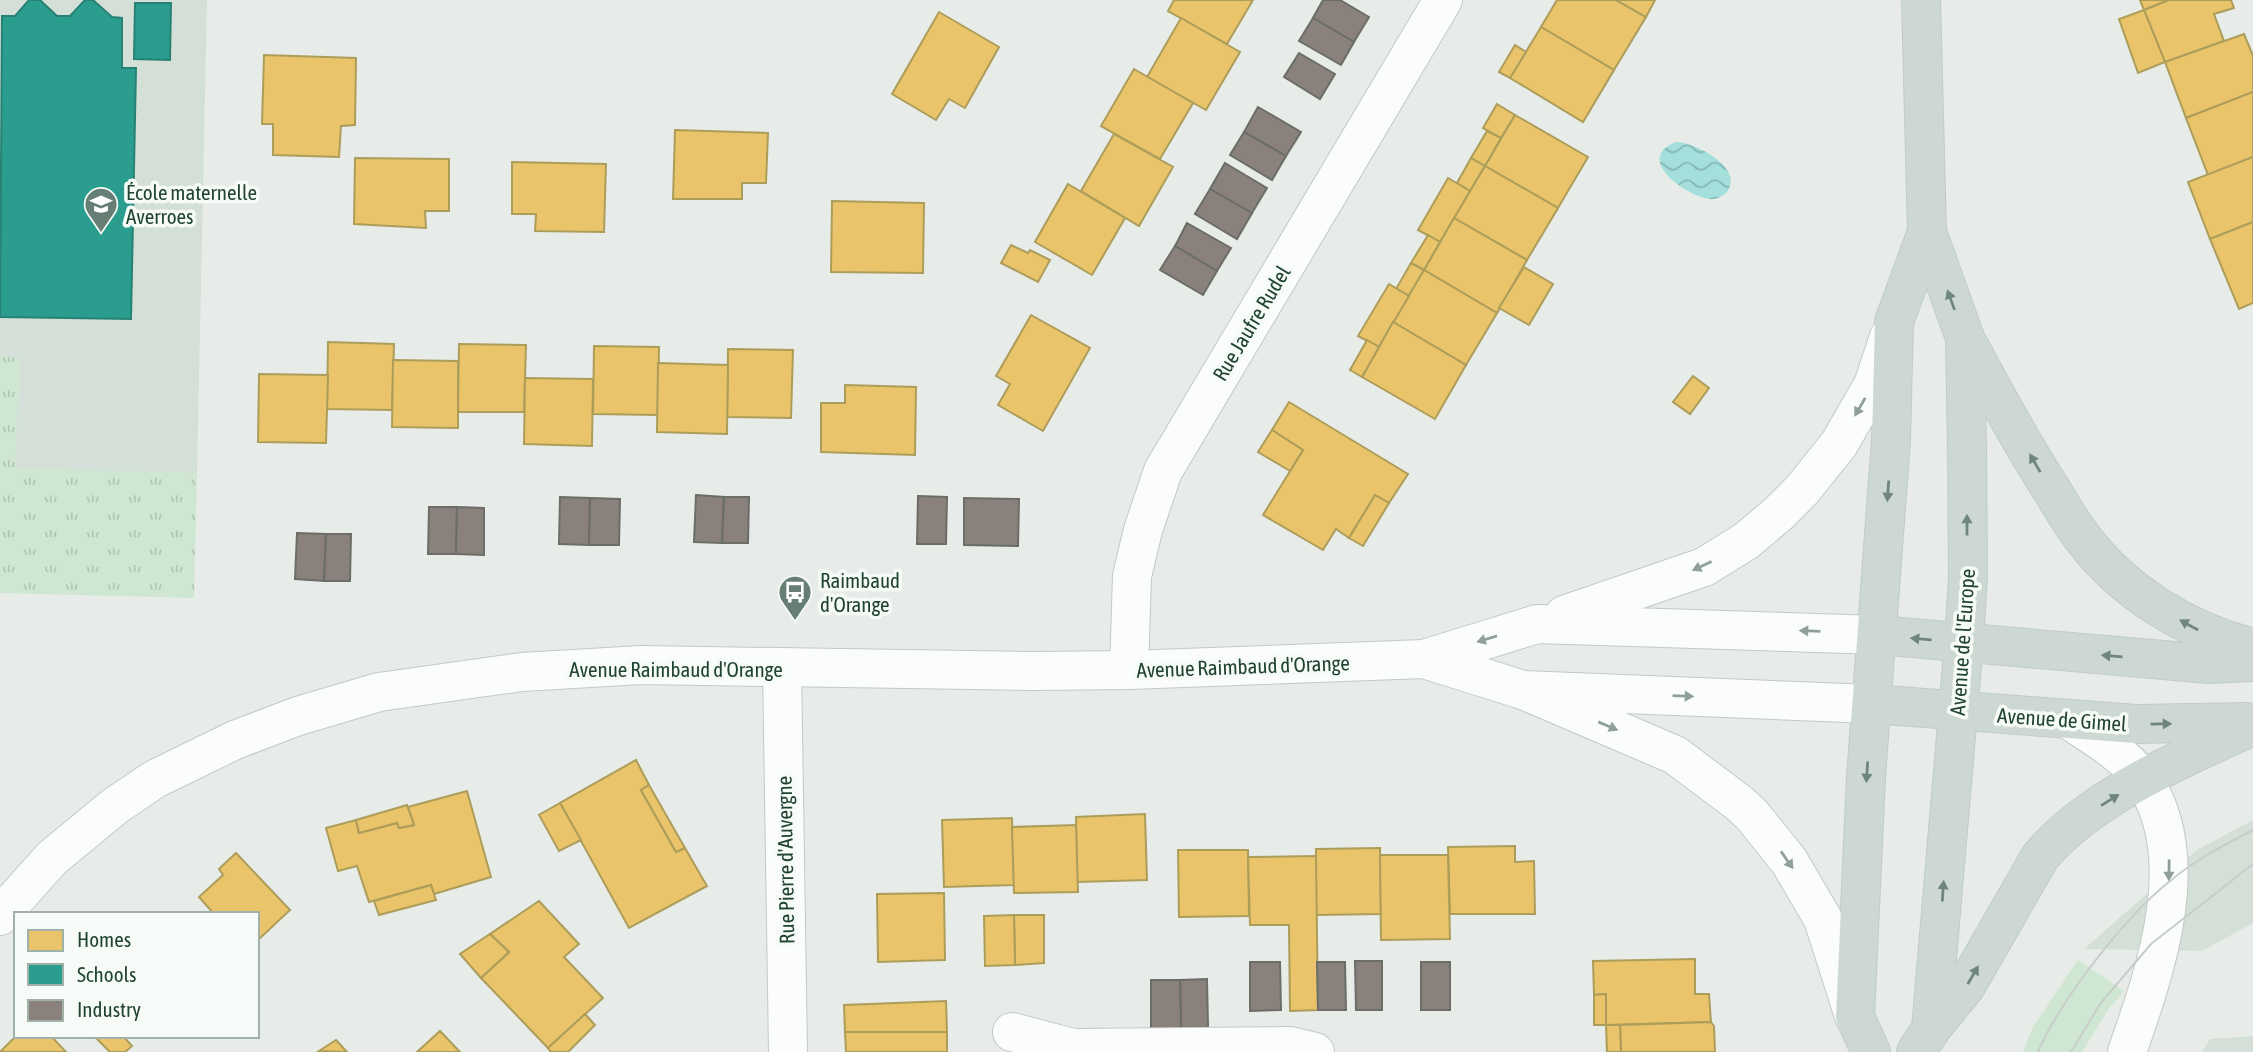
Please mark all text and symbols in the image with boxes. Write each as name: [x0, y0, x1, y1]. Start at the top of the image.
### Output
place label: École maternelle Averroes: [126, 180, 257, 228]
school or university icon: École maternelle Averroes: [82, 185, 120, 234]
street label: Rue Jaufre Rudel: [1207, 261, 1295, 385]
one-way arrow: [1945, 289, 1956, 310]
one-way arrow: [1854, 398, 1866, 417]
one-way arrow: [2029, 453, 2041, 472]
one-way arrow: [1882, 480, 1893, 502]
one-way arrow: [1962, 514, 1973, 536]
one-way arrow: [1692, 561, 1712, 572]
place label: Raimbaud d'Orange: [820, 568, 900, 616]
street label: Avenue de l'Europe: [1945, 568, 1979, 716]
bus stop icon: Raimbaud d'Orange: [776, 573, 814, 622]
one-way arrow: [2179, 619, 2199, 631]
one-way arrow: [1798, 626, 1820, 637]
one-way arrow: [1910, 633, 1932, 644]
one-way arrow: [1476, 635, 1497, 645]
street label: Avenue Raimbaud d'Orange: [1136, 650, 1350, 682]
one-way arrow: [2100, 650, 2122, 661]
street label: Avenue Raimbaud d'Orange: [569, 657, 783, 681]
one-way arrow: [1672, 690, 1694, 701]
street label: Avenue de Gimel: [1997, 703, 2128, 736]
one-way arrow: [2151, 718, 2173, 729]
one-way arrow: [1598, 720, 1618, 732]
one-way arrow: [1861, 761, 1872, 783]
street label: Rue Pierre d'Auvergne: [772, 776, 798, 944]
one-way arrow: [2101, 793, 2120, 806]
one-way arrow: [1780, 851, 1794, 869]
one-way arrow: [2163, 859, 2174, 881]
one-way arrow: [1938, 880, 1949, 902]
legend: [14, 912, 259, 1038]
text: Homes: [77, 927, 131, 951]
text: Schools: [77, 962, 137, 986]
one-way arrow: [1967, 966, 1979, 985]
text: Industry: [77, 997, 141, 1021]

